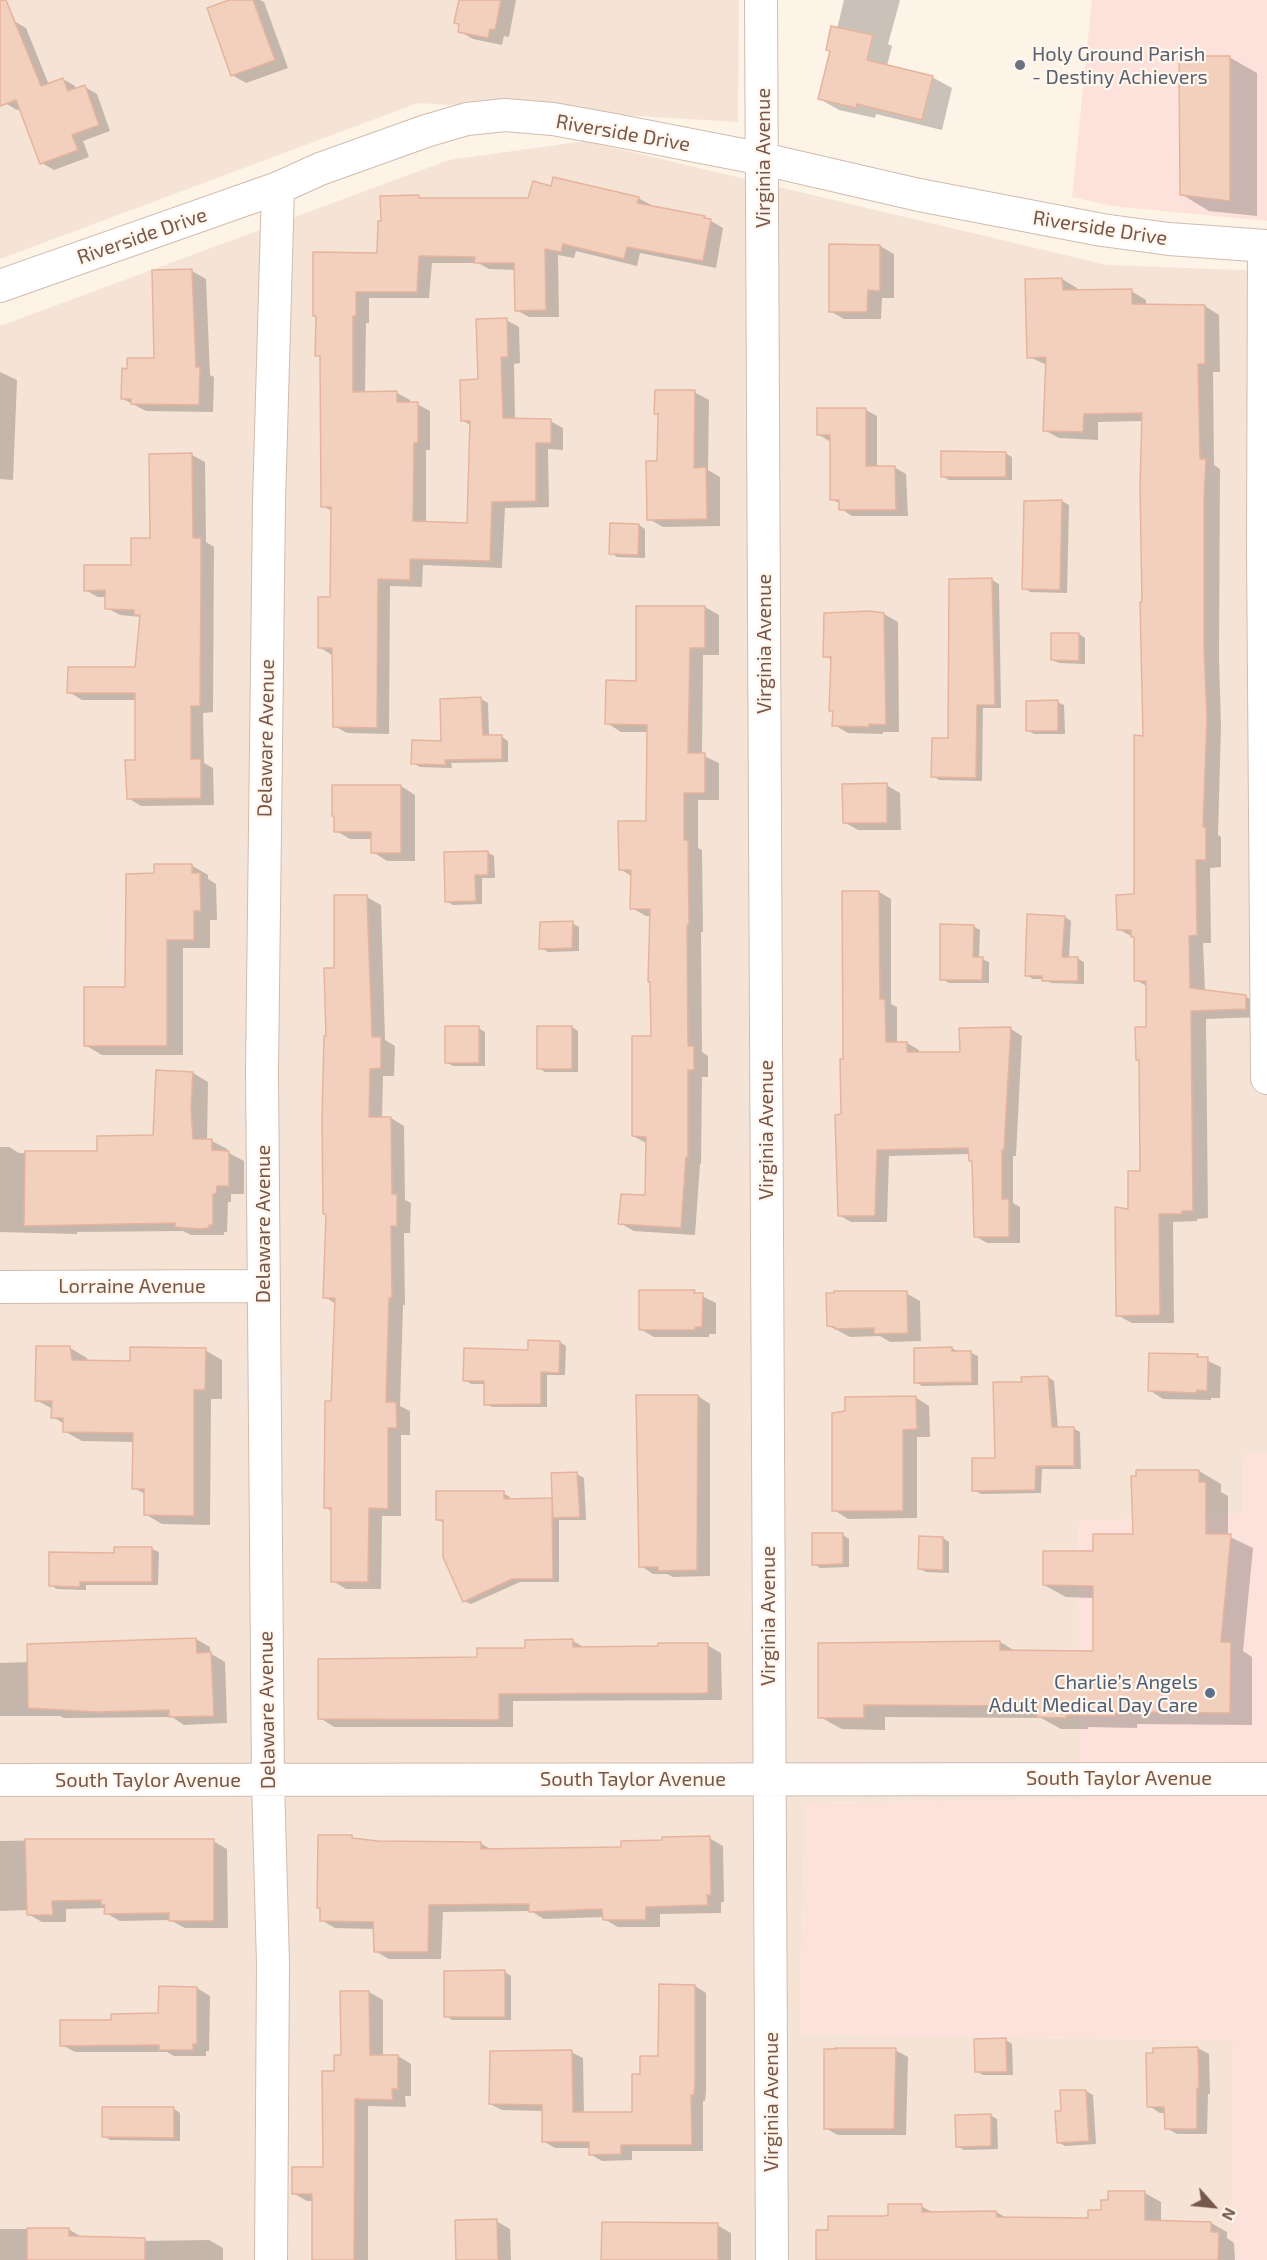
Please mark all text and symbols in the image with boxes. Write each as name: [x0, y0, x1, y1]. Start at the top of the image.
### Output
place label: Holy Ground Parish - Destiny Achievers: [1032, 42, 1208, 89]
marker: Holy Ground Parish - Destiny Achievers: [1013, 58, 1027, 72]
street label: Virginia Avenue: [751, 88, 775, 228]
street label: Riverside Drive: [554, 109, 692, 157]
street label: Riverside Drive: [74, 203, 210, 269]
street label: Riverside Drive: [1031, 206, 1169, 250]
street label: Virginia Avenue: [752, 574, 776, 714]
street label: Delaware Avenue: [253, 659, 279, 817]
street label: Virginia Avenue: [754, 1060, 778, 1200]
street label: Delaware Avenue: [251, 1145, 275, 1303]
street label: Lorraine Avenue: [58, 1274, 206, 1298]
street label: Virginia Avenue: [756, 1546, 780, 1686]
street label: Delaware Avenue: [254, 1631, 280, 1789]
place label: Charlie’s Angels Adult Medical Day Care: [989, 1670, 1198, 1717]
marker: Charlie’s Angels Adult Medical Day Care: [1203, 1686, 1217, 1700]
street label: South Taylor Avenue: [1026, 1766, 1212, 1790]
street label: South Taylor Avenue: [540, 1767, 726, 1791]
street label: South Taylor Avenue: [55, 1768, 241, 1792]
street label: Virginia Avenue: [759, 2032, 783, 2172]
north arrow: [1183, 2176, 1243, 2236]
text: N: [1218, 2205, 1241, 2224]

